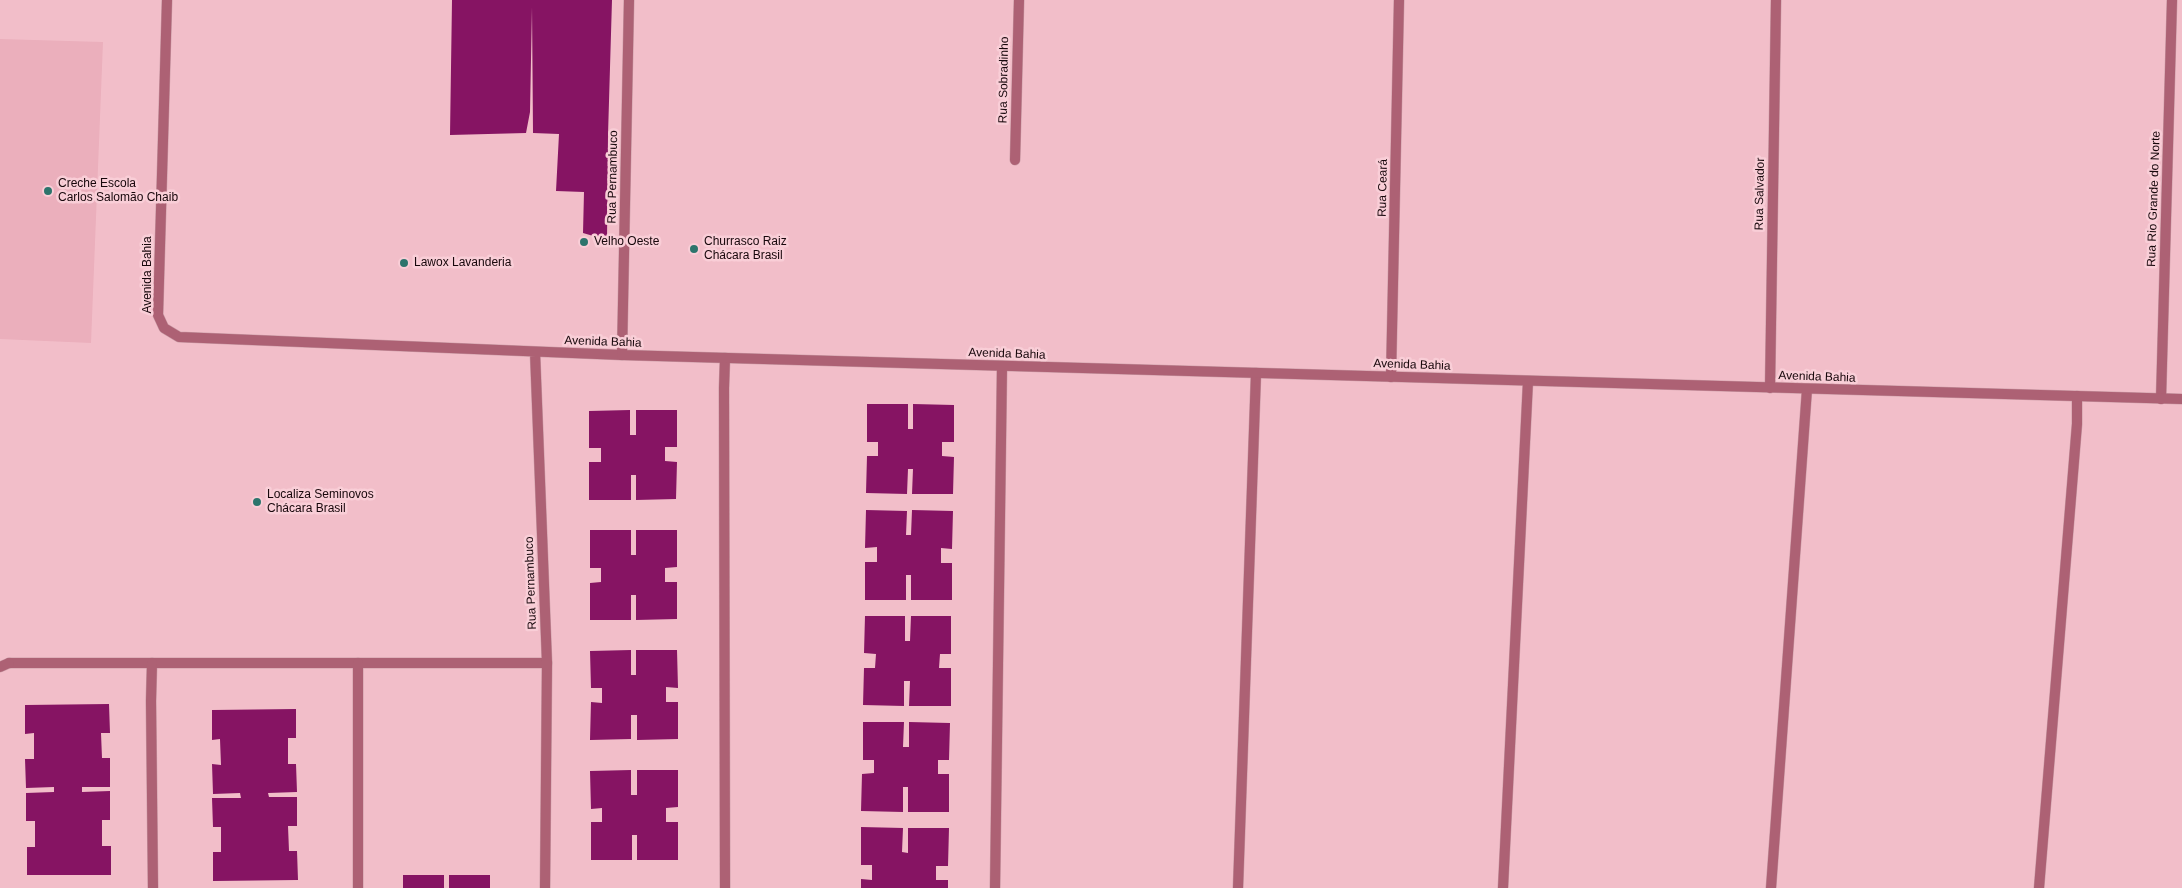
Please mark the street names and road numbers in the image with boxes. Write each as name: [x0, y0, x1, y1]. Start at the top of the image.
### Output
street label: Rua Sobradinho: [996, 37, 1012, 123]
street label: Rua Pernambuco: [605, 130, 621, 224]
street label: Rua Rio Grande do Norte: [2144, 131, 2164, 267]
street label: Rua Salvador: [1752, 158, 1768, 230]
street label: Rua Ceará: [1375, 159, 1391, 217]
street label: Avenida Bahia: [141, 236, 155, 314]
street label: Avenida Bahia: [564, 333, 642, 351]
street label: Avenida Bahia: [968, 345, 1046, 363]
street label: Avenida Bahia: [1373, 356, 1451, 374]
street label: Avenida Bahia: [1778, 368, 1856, 386]
street label: Rua Pernambuco: [522, 536, 540, 630]

